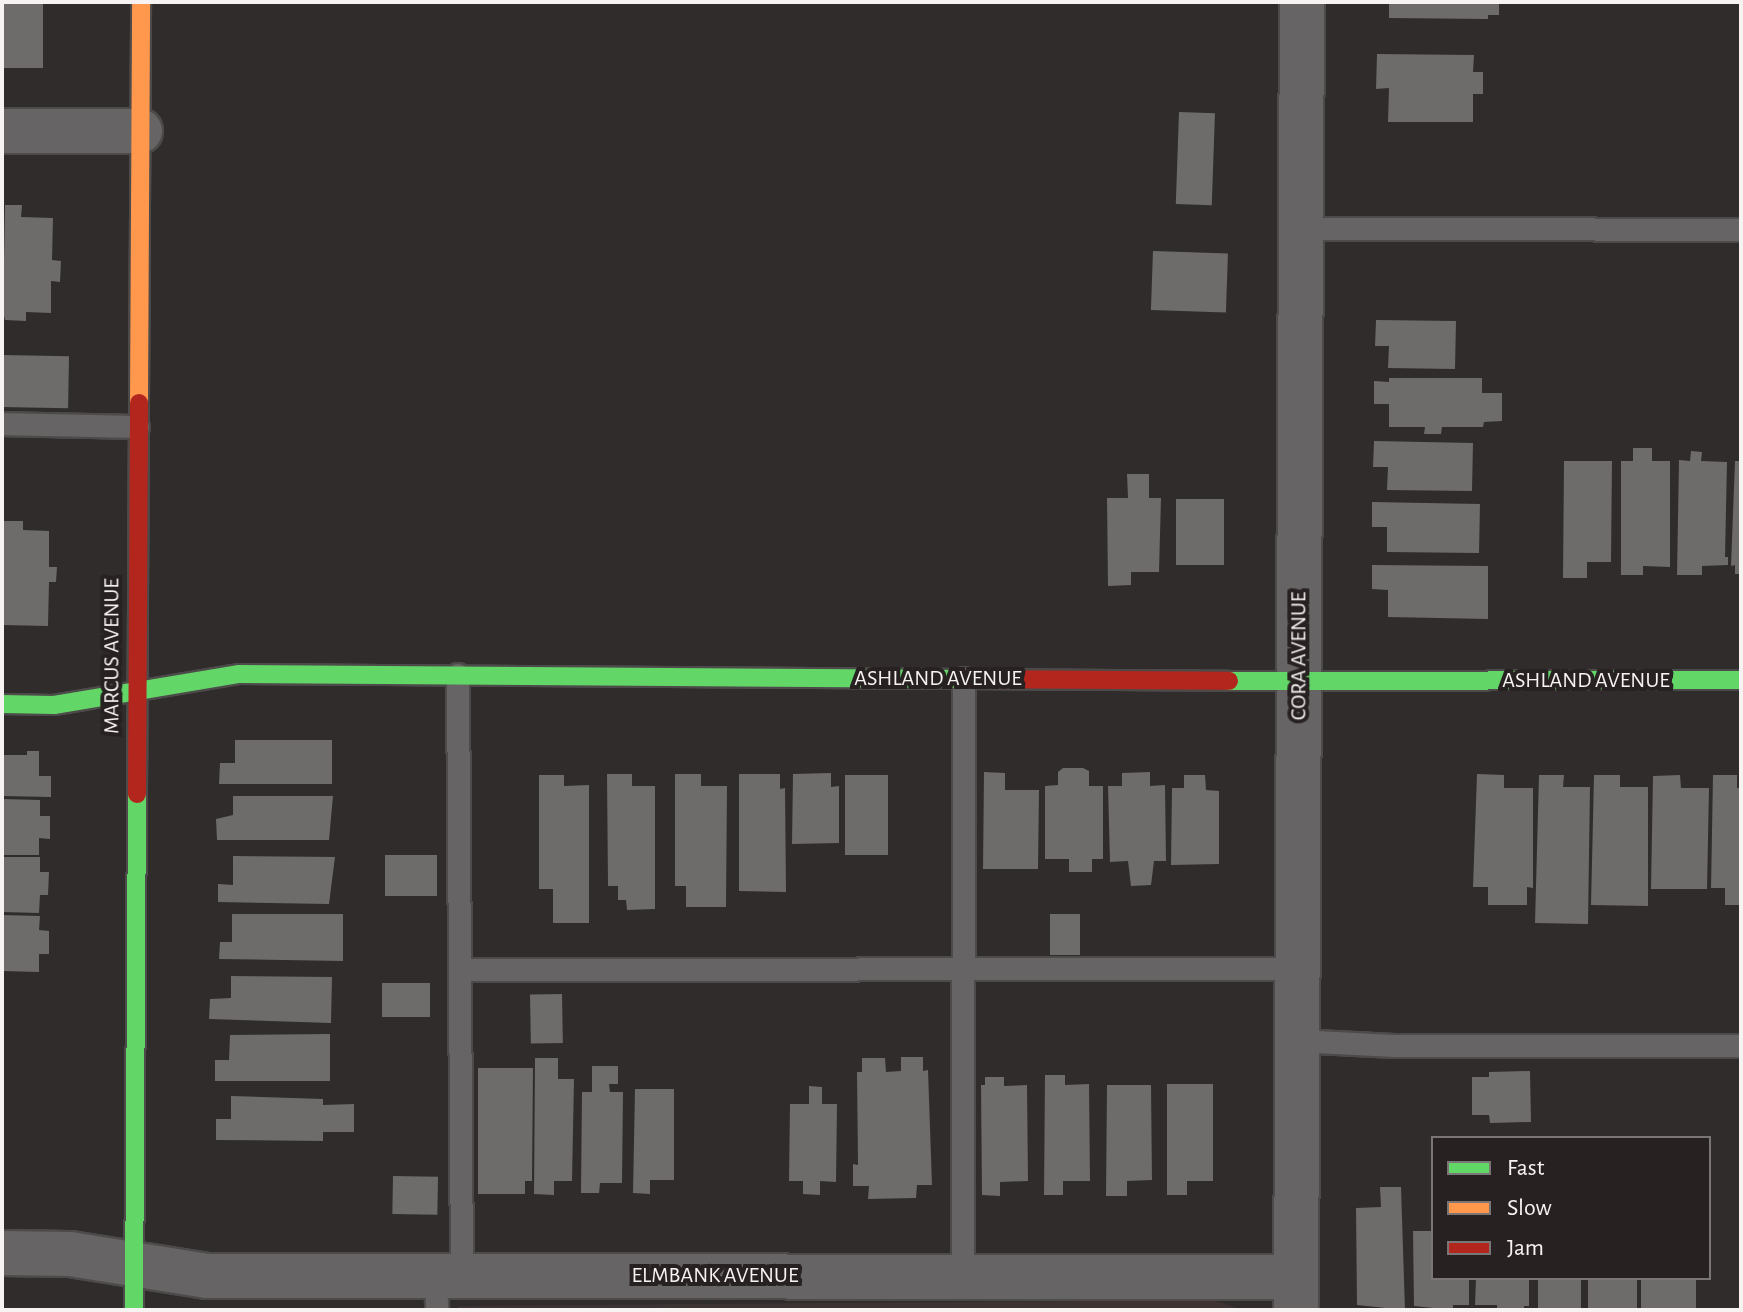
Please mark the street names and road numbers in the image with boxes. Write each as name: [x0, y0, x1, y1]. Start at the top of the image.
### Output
street label: MARCUS AVENUE: [99, 578, 125, 734]
street label: CORA AVENUE: [1286, 592, 1312, 720]
street label: ASHLAND AVENUE: [854, 666, 1022, 692]
street label: ASHLAND AVENUE: [1502, 668, 1670, 694]
street label: ELMBANK AVENUE: [632, 1263, 798, 1289]

